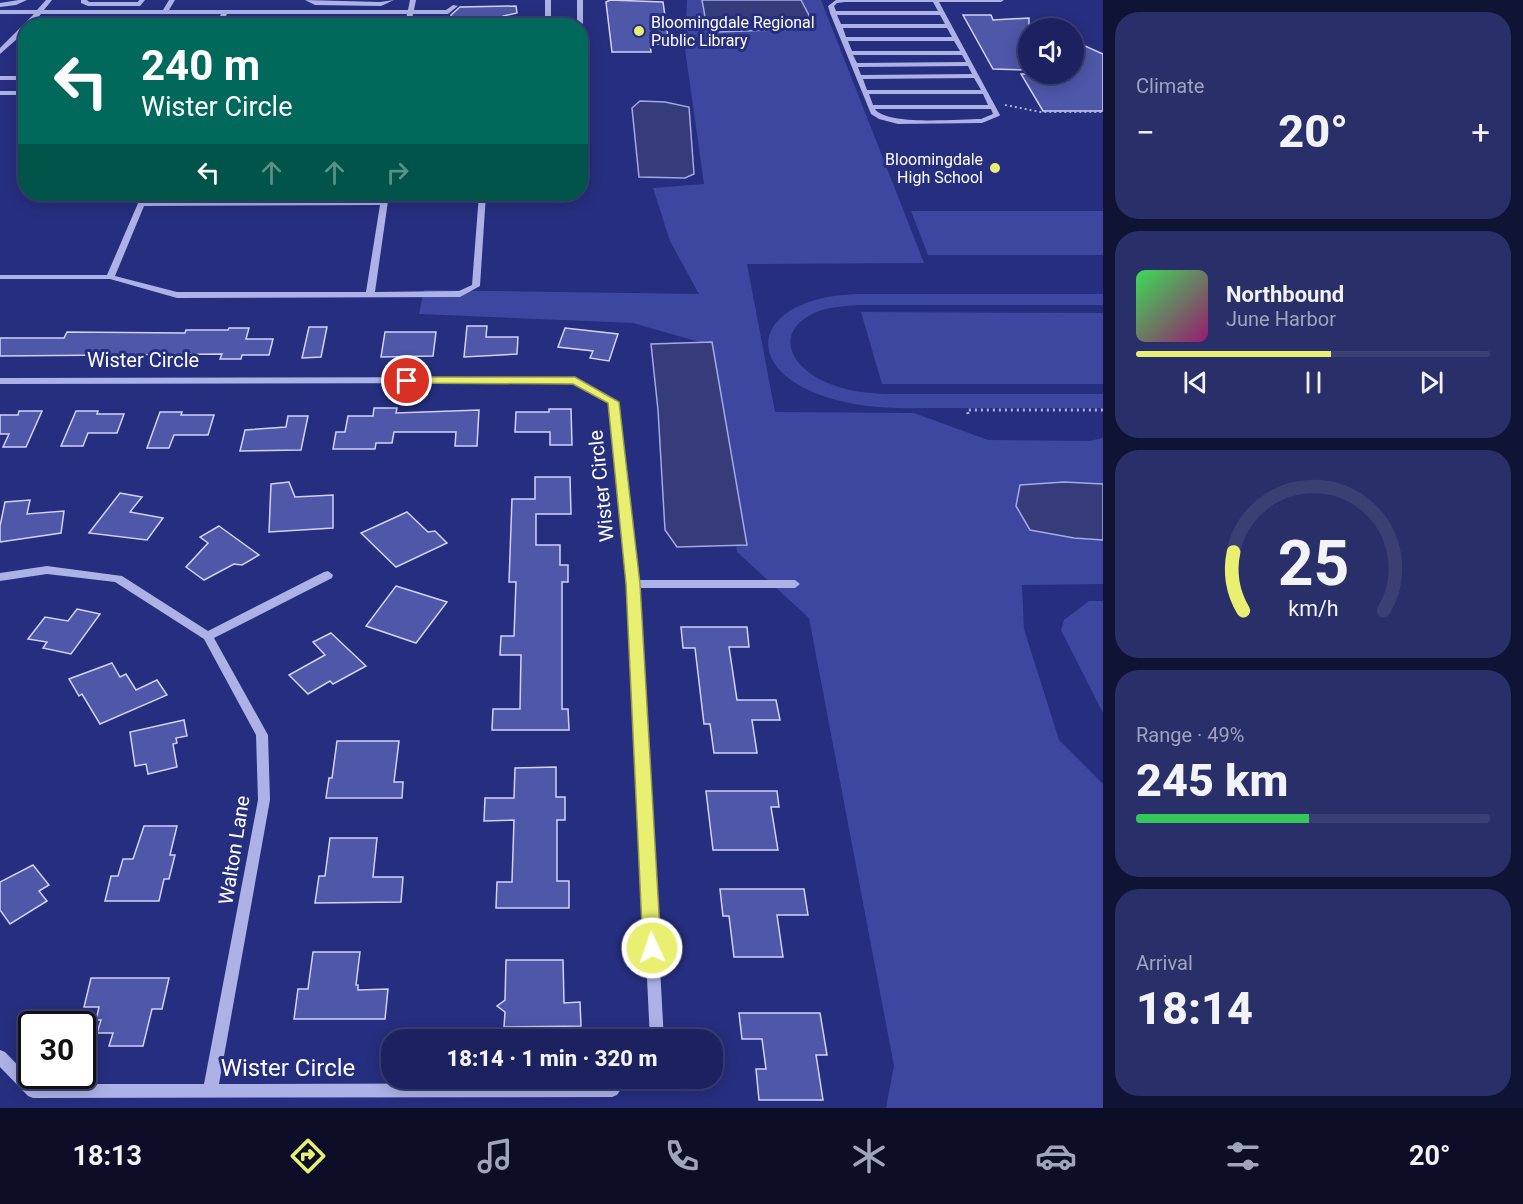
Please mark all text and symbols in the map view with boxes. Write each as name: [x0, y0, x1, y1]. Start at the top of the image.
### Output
place label: Bloomingdale Regional Public Library: [651, 13, 815, 50]
map controls: [1018, 18, 1084, 84]
button: sound: [1018, 18, 1084, 84]
marker: Bloomingdale Regional Public Library: [632, 24, 646, 38]
text: 240 m: [141, 41, 260, 90]
icon: left: [42, 42, 120, 120]
text: Climate: [1136, 74, 1204, 98]
text: Wister Circle: [141, 91, 293, 123]
text: 20°: [1278, 105, 1348, 158]
text: −: [1136, 113, 1155, 152]
text: +: [1471, 113, 1490, 152]
place label: Bloomingdale High School: [885, 150, 983, 187]
icon: left: [192, 156, 225, 189]
icon: ahead: [255, 156, 288, 189]
icon: ahead: [318, 156, 351, 189]
icon: right: [381, 156, 414, 189]
marker: Bloomingdale High School: [988, 161, 1002, 175]
text: Northbound: [1226, 282, 1344, 307]
text: June Harbor: [1226, 307, 1336, 331]
street label: Wister Circle: [87, 348, 199, 372]
pin: [381, 355, 432, 406]
icon: arrive: [390, 364, 423, 397]
icon: previous: [1179, 366, 1212, 399]
icon: pause: [1297, 366, 1330, 399]
icon: next: [1415, 366, 1448, 399]
street label: Wister Circle: [583, 429, 619, 543]
text: 25: [1277, 527, 1349, 600]
text: km/h: [1288, 596, 1338, 621]
text: Range · 49%: [1136, 723, 1244, 747]
text: 245 km: [1136, 754, 1288, 807]
street label: Walton Lane: [214, 794, 254, 906]
position arrow: [620, 916, 684, 980]
text: Arrival: [1136, 951, 1193, 975]
text: 18:14: [1136, 982, 1253, 1035]
speed limit sign: 30: [18, 1011, 96, 1089]
text: 18:14 · 1 min · 320 m: [447, 1046, 657, 1071]
street label: Wister Circle: [221, 1054, 355, 1082]
icon: directions: [287, 1135, 329, 1177]
icon: music: [474, 1135, 516, 1177]
icon: phone: [661, 1135, 703, 1177]
icon: climate: [848, 1135, 890, 1177]
icon: car: [1035, 1135, 1077, 1177]
icon: filters: [1222, 1135, 1264, 1177]
text: 18:13: [72, 1140, 142, 1172]
text: 20°: [1409, 1140, 1450, 1172]

